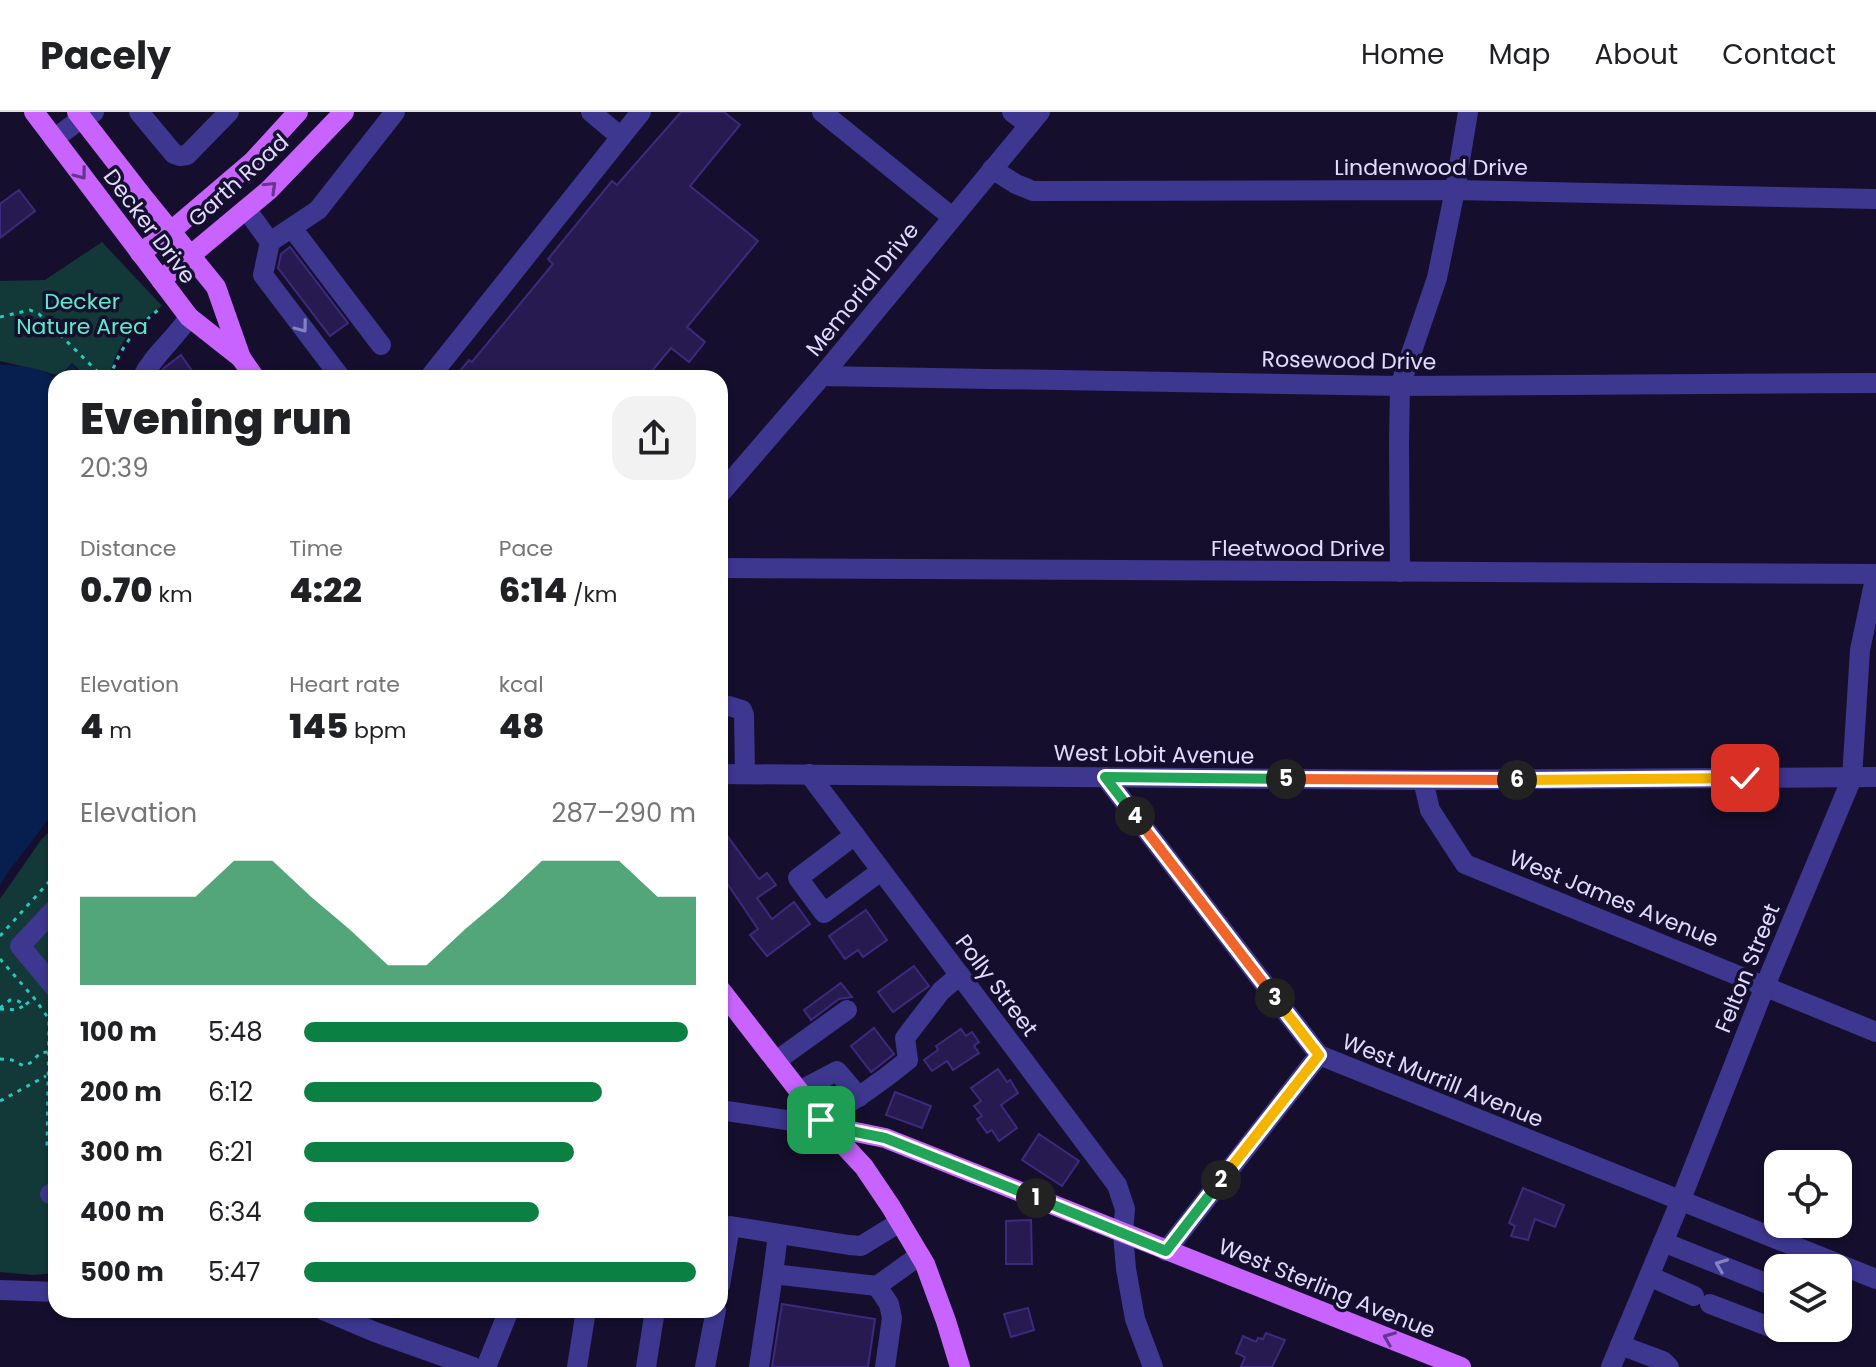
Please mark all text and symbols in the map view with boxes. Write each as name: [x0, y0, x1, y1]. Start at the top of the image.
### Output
text: Pacely: [40, 29, 171, 82]
text: Home: [1361, 35, 1444, 74]
text: Map: [1488, 35, 1550, 74]
text: About: [1594, 35, 1678, 74]
text: Contact: [1722, 35, 1836, 74]
street label: Garth Road: [181, 127, 295, 234]
street label: Lindenwood Drive: [1334, 152, 1528, 183]
street label: Decker Drive: [96, 162, 203, 290]
one-way arrow: [71, 165, 85, 180]
one-way arrow: [262, 182, 276, 196]
street label: Memorial Drive: [799, 216, 926, 363]
park label: Decker Nature Area: [16, 286, 148, 342]
one-way arrow: [293, 318, 307, 333]
street label: Rosewood Drive: [1261, 343, 1437, 378]
text: Evening run: [80, 388, 352, 449]
button: share: [612, 396, 696, 480]
text: 20:39: [80, 450, 149, 486]
text: Distance: [80, 533, 176, 564]
text: Time: [289, 533, 343, 564]
text: Pace: [499, 533, 553, 564]
street label: Fleetwood Drive: [1211, 533, 1385, 564]
text: 0.70: [80, 566, 153, 614]
text: 4:22: [289, 566, 362, 614]
text: 6:14: [499, 566, 567, 614]
text: km: [153, 579, 193, 610]
text: /km: [567, 579, 618, 610]
text: Elevation: [80, 669, 179, 700]
text: Heart rate: [289, 669, 400, 700]
text: kcal: [499, 669, 544, 700]
text: 4: [80, 702, 104, 750]
text: 145: [289, 702, 348, 750]
text: 48: [499, 702, 544, 750]
text: m: [104, 715, 132, 746]
text: bpm: [348, 715, 407, 746]
street label: West Lobit Avenue: [1053, 737, 1255, 772]
pin: [1711, 744, 1779, 812]
icon: check: [1723, 756, 1767, 800]
pin: 5: [1266, 759, 1306, 799]
pin: 6: [1497, 760, 1537, 800]
text: 5: [1279, 763, 1293, 794]
text: 6: [1510, 764, 1524, 795]
text: Elevation: [80, 795, 197, 831]
text: 287–290 m: [551, 795, 696, 831]
pin: 4: [1115, 796, 1155, 836]
text: 4: [1128, 800, 1142, 831]
street label: West James Avenue: [1504, 842, 1723, 955]
street label: Felton Street: [1708, 899, 1787, 1037]
street label: Polly Street: [948, 928, 1045, 1043]
pin: 3: [1255, 978, 1295, 1018]
text: 3: [1268, 982, 1282, 1013]
text: 100 m: [80, 1014, 157, 1050]
text: 5:48: [208, 1014, 263, 1050]
street label: West Murrill Avenue: [1338, 1026, 1548, 1135]
text: 200 m: [80, 1074, 162, 1110]
text: 6:12: [208, 1074, 253, 1110]
pin: [787, 1086, 855, 1154]
icon: arrive: [799, 1098, 843, 1142]
text: 300 m: [80, 1134, 163, 1170]
text: 6:21: [208, 1134, 253, 1170]
map controls: [1764, 1150, 1852, 1342]
button: locate: [1764, 1150, 1852, 1238]
pin: 2: [1201, 1160, 1241, 1200]
text: 2: [1215, 1164, 1227, 1195]
pin: 1: [1016, 1178, 1056, 1218]
text: 1: [1032, 1182, 1040, 1213]
text: 400 m: [80, 1194, 165, 1230]
text: 6:34: [208, 1194, 262, 1230]
street label: West Sterling Avenue: [1214, 1231, 1440, 1346]
text: 500 m: [80, 1254, 164, 1290]
text: 5:47: [208, 1254, 260, 1290]
button: layers: [1764, 1254, 1852, 1342]
one-way arrow: [1715, 1258, 1729, 1274]
one-way arrow: [1383, 1332, 1397, 1348]

